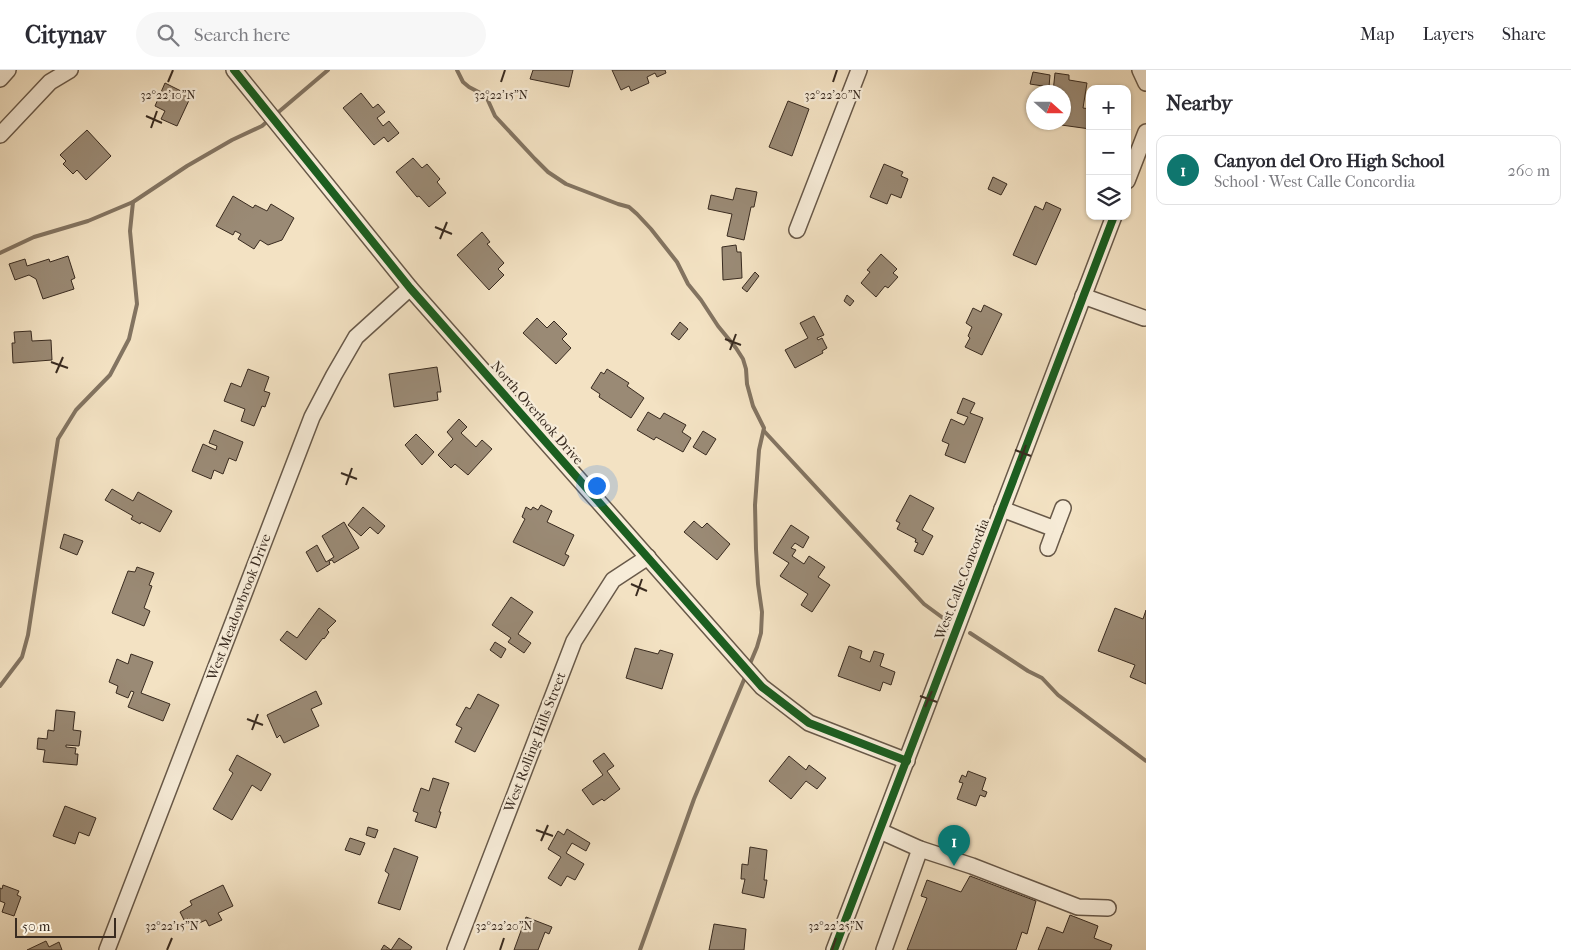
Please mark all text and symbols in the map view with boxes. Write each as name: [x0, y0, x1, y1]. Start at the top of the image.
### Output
search box: [136, 12, 486, 57]
text: Citynav: [25, 21, 106, 49]
icon: search: [154, 21, 182, 49]
text: Search here: [194, 24, 290, 46]
text: Map: [1360, 24, 1394, 45]
text: Layers: [1422, 24, 1474, 45]
text: Share: [1502, 24, 1546, 45]
north arrow: [1026, 85, 1071, 130]
map controls: [1086, 85, 1131, 220]
button: +: [1086, 85, 1131, 130]
text: 32°22'10"N: [141, 88, 195, 102]
text: 32°22'15"N: [474, 88, 528, 102]
text: 32°22'20"N: [805, 88, 861, 102]
text: Nearby: [1166, 91, 1232, 115]
button: −: [1086, 130, 1131, 175]
text: Canyon del Oro High School: [1214, 150, 1445, 172]
text: 1: [1180, 161, 1186, 180]
text: 260 m: [1508, 161, 1550, 180]
text: School · West Calle Concordia: [1214, 172, 1415, 191]
button: layers: [1086, 175, 1131, 220]
street label: North Overlook Drive: [487, 358, 587, 469]
your location: [584, 473, 610, 499]
street label: West Calle Concordia: [931, 516, 993, 643]
street label: West Meadowbrook Drive: [203, 531, 275, 684]
street label: West Rolling Hills Street: [500, 670, 570, 815]
pin: 1: [938, 825, 970, 866]
scale bar: [15, 915, 116, 938]
text: 50 m: [22, 918, 50, 935]
text: 32°22'15"N: [145, 919, 199, 933]
text: 32°22'20"N: [476, 919, 532, 933]
text: 32°22'25"N: [808, 919, 864, 933]

